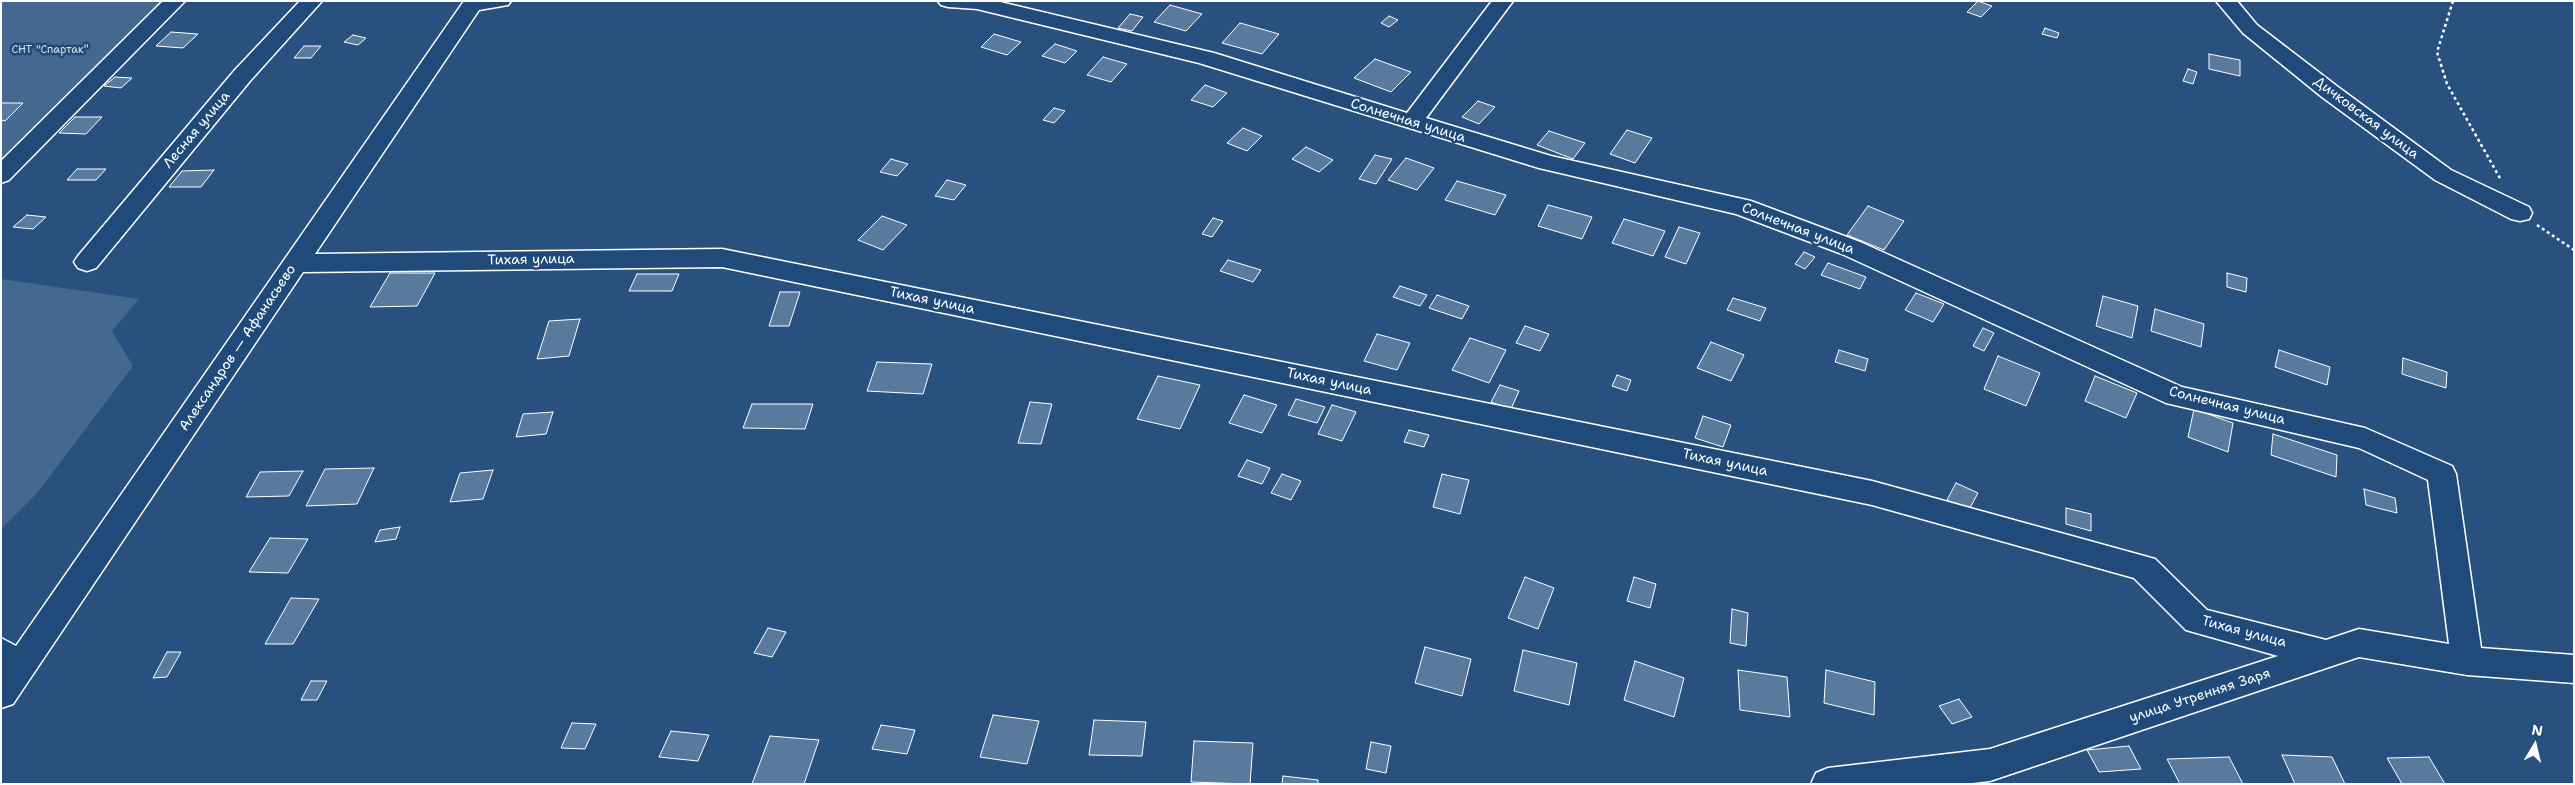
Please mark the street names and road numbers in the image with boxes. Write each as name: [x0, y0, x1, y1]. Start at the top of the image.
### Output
street label: Дичковская улица: [2310, 73, 2422, 163]
street label: Лесная улица: [160, 88, 234, 172]
street label: Солнечная улица: [1348, 96, 1468, 146]
street label: Солнечная улица: [1739, 200, 1857, 258]
street label: Тихая улица: [487, 251, 575, 269]
street label: Александров — Афанасьево: [176, 262, 300, 434]
street label: Тихая улица: [888, 284, 976, 318]
street label: Тихая улица: [1285, 365, 1373, 399]
street label: Солнечная улица: [2167, 383, 2287, 429]
street label: Тихая улица: [1681, 446, 1769, 480]
street label: Тихая улица: [2200, 613, 2288, 651]
street label: улица Утренняя Заря: [2127, 665, 2273, 727]

